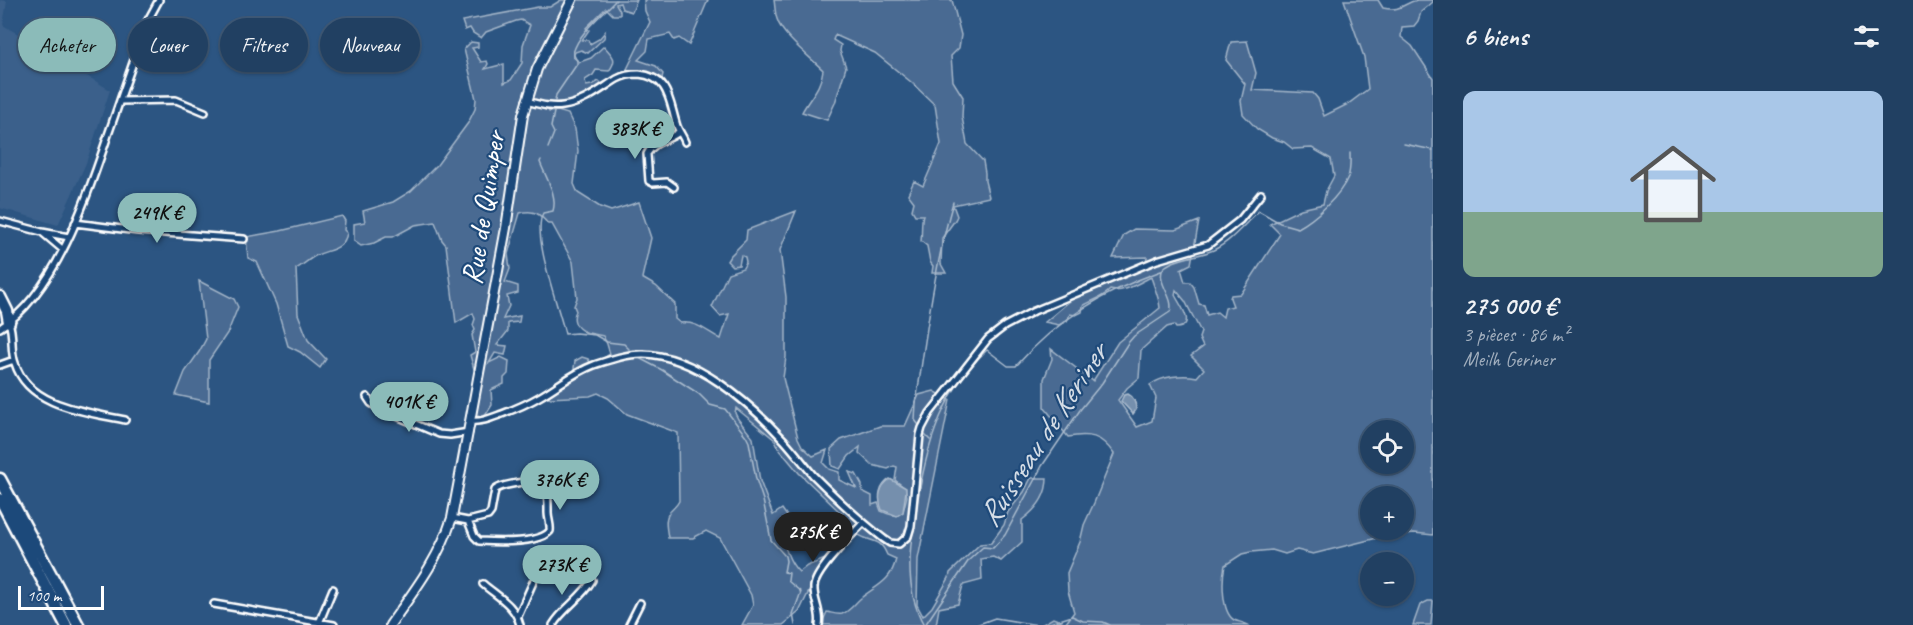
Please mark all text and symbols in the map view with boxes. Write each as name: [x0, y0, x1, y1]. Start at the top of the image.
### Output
chip: Acheter: [18, 18, 116, 72]
chip: Louer: [128, 18, 208, 72]
chip: Filtres: [220, 18, 308, 72]
chip: Nouveau: [320, 18, 420, 72]
text: 6 biens: [1463, 20, 1528, 53]
icon: filters: [1850, 20, 1883, 53]
pin: 383K €: [586, 109, 684, 160]
text: 383K €: [610, 116, 661, 141]
street label: Rue de Quimper: [452, 126, 514, 287]
icon: home: [1619, 130, 1727, 238]
pin: 249K €: [108, 193, 206, 244]
text: 249K €: [132, 200, 182, 225]
text: 275 000 €: [1463, 289, 1557, 322]
text: 3 pièces · 86 m²: [1463, 322, 1569, 347]
water label: Ruisseau de Keriner: [968, 332, 1120, 534]
text: Meilh Geriner: [1463, 347, 1555, 372]
pin: 401K €: [360, 382, 458, 433]
text: 401K €: [384, 389, 435, 414]
map controls: [1360, 420, 1414, 606]
button: locate: [1360, 420, 1414, 474]
pin: 376K €: [511, 460, 609, 511]
text: 376K €: [534, 467, 586, 492]
button: +: [1360, 486, 1414, 540]
pin: 275K €: [764, 512, 862, 563]
text: 275K €: [788, 519, 838, 544]
pin: 273K €: [513, 545, 611, 596]
text: 273K €: [537, 552, 587, 577]
button: −: [1360, 552, 1414, 606]
scale bar: [18, 583, 104, 610]
text: 100 m: [27, 586, 61, 606]

